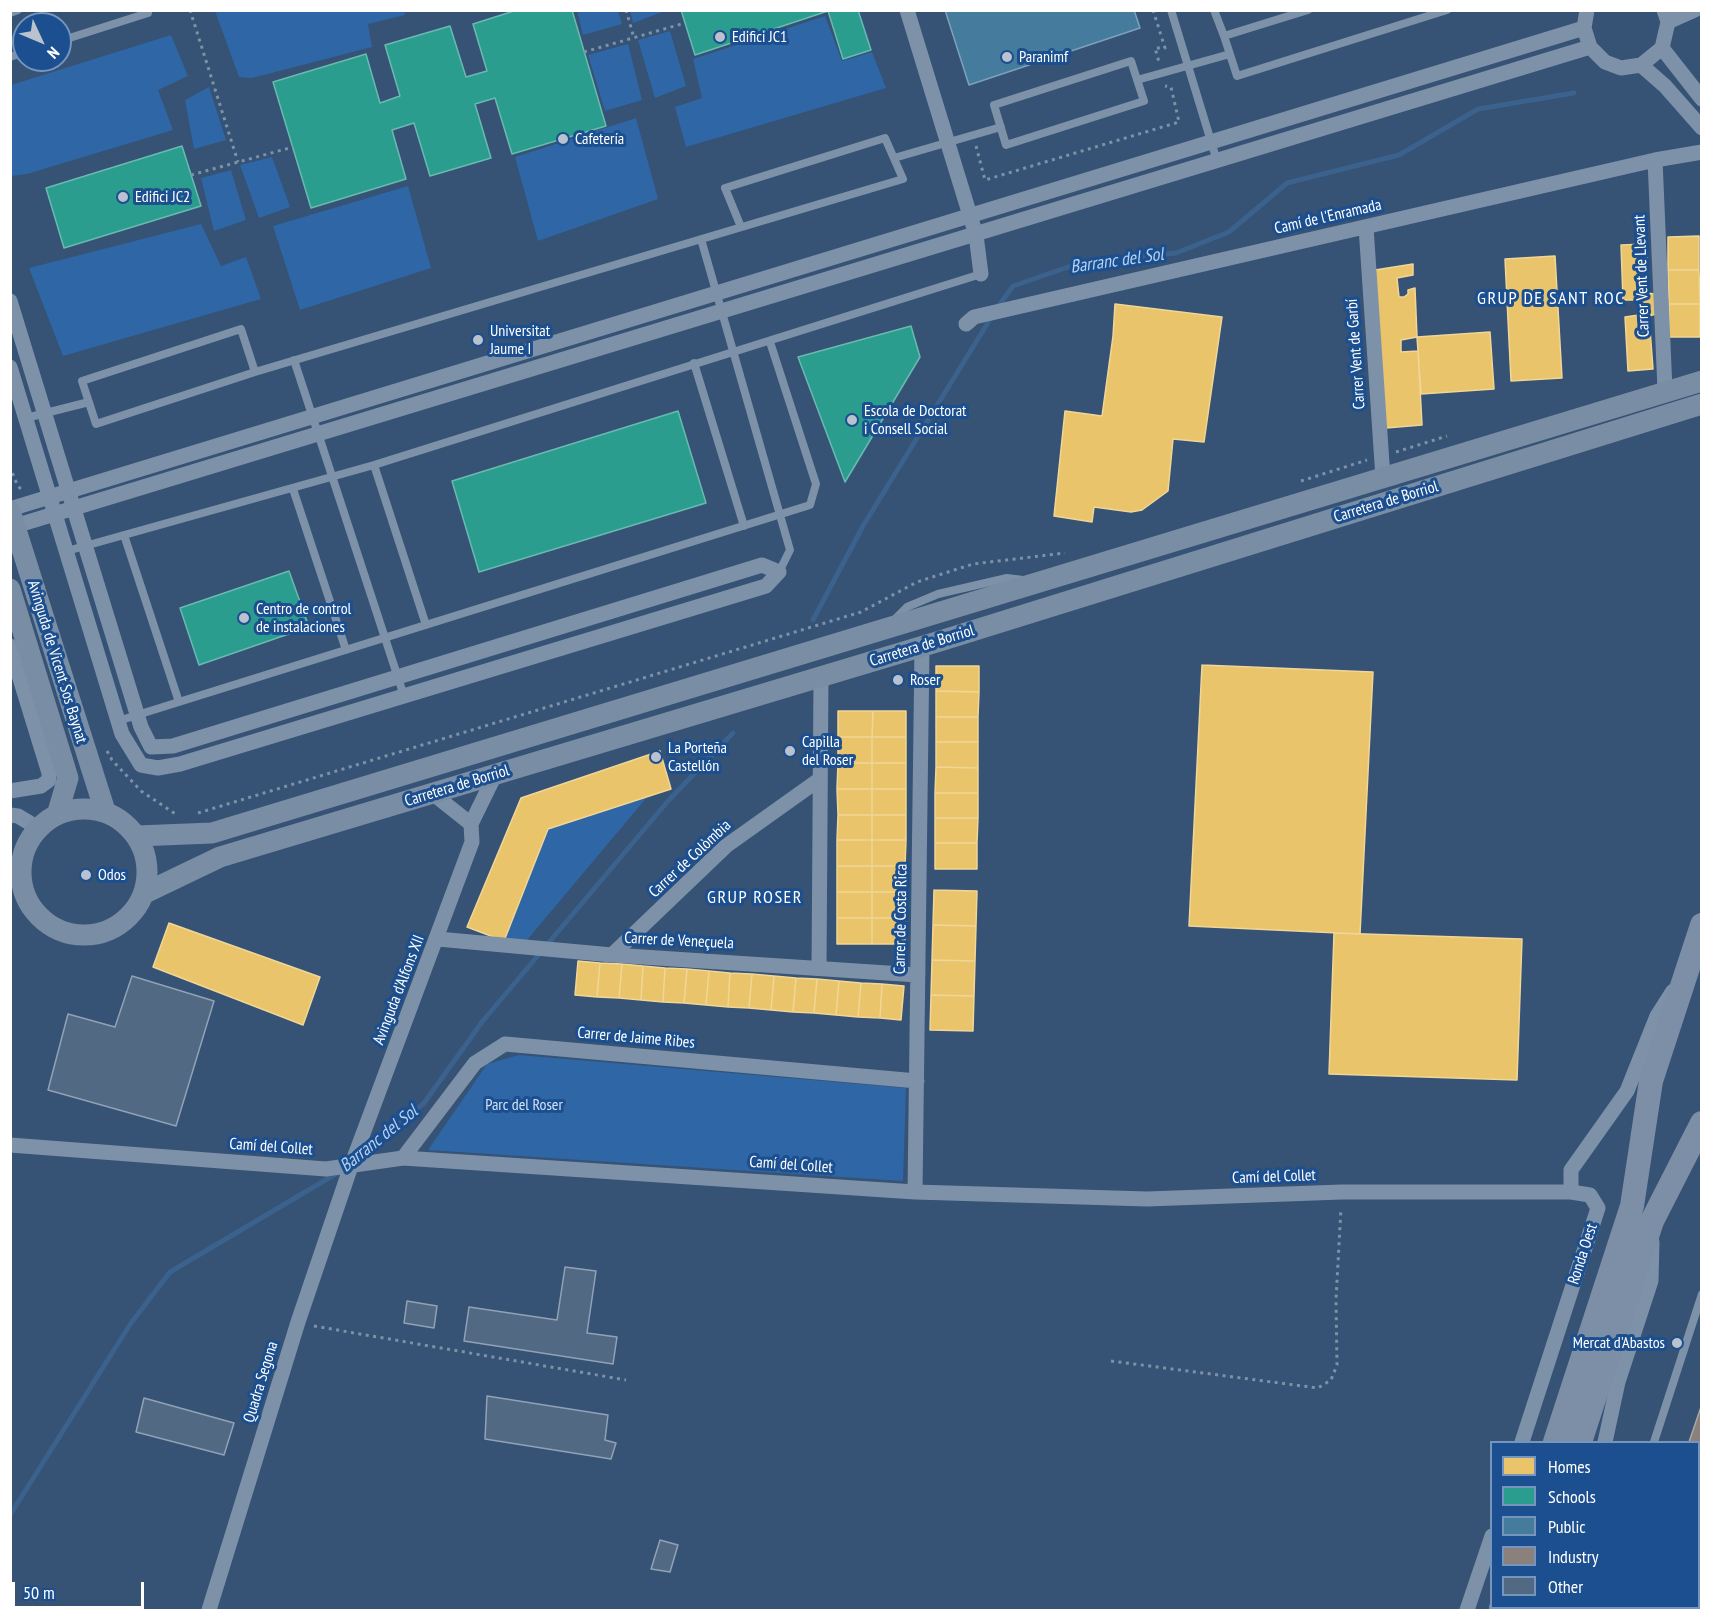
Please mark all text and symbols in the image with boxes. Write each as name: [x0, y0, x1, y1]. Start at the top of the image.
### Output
north arrow: [12, 12, 72, 72]
place label: Edifici JC1: [732, 27, 787, 47]
marker: Edifici JC1: [713, 30, 727, 44]
text: N: [43, 43, 64, 63]
place label: Paranimf: [1019, 47, 1068, 67]
marker: Paranimf: [1000, 50, 1014, 64]
place label: Cafetería: [575, 129, 624, 149]
marker: Cafetería: [556, 132, 570, 146]
place label: Edifici JC2: [135, 187, 190, 207]
marker: Edifici JC2: [116, 190, 130, 204]
street label: Camí de l'Enramada: [1273, 195, 1383, 239]
street label: Carrer Vent de Llevant: [1630, 215, 1654, 337]
water label: Barranc del Sol: [1069, 244, 1165, 278]
district label: GRUP DE SANT ROC: [1477, 288, 1625, 310]
street label: Carrer Vent de Garbí: [1343, 298, 1369, 410]
place label: Universitat Jaume I: [490, 321, 550, 359]
marker: Universitat Jaume I: [471, 333, 485, 347]
place label: Escola de Doctorat i Consell Social: [864, 401, 966, 439]
marker: Escola de Doctorat i Consell Social: [845, 413, 859, 427]
street label: Carretera de Borriol: [1331, 477, 1441, 527]
street label: Avinguda de Vicent Sos Baynat: [23, 578, 91, 746]
place label: Centro de control de instalaciones: [256, 599, 351, 637]
marker: Centro de control de instalaciones: [237, 611, 251, 625]
street label: Carretera de Borriol: [867, 621, 977, 671]
place label: Roser: [910, 670, 940, 690]
marker: Roser: [891, 673, 905, 687]
place label: Capilla del Roser: [802, 732, 853, 770]
place label: La Porteña Castellón: [668, 738, 727, 776]
marker: Capilla del Roser: [783, 744, 797, 758]
marker: La Porteña Castellón: [649, 750, 663, 764]
street label: Carretera de Borriol: [402, 761, 512, 811]
street label: Carrer de Colòmbia: [645, 816, 735, 902]
street label: Carrer de Costa Rica: [890, 864, 912, 974]
place label: Odos: [98, 865, 126, 885]
marker: Odos: [79, 868, 93, 882]
district label: GRUP ROSER: [707, 887, 803, 909]
street label: Carrer de Veneçuela: [624, 929, 734, 953]
street label: Avinguda d'Alfons XII: [369, 932, 429, 1048]
street label: Carrer de Jaime Ribes: [576, 1023, 696, 1053]
park label: Parc del Roser: [485, 1095, 563, 1115]
water label: Barranc del Sol: [336, 1101, 422, 1177]
street label: Camí del Collet: [229, 1135, 313, 1159]
street label: Camí del Collet: [749, 1153, 833, 1177]
street label: Camí del Collet: [1232, 1166, 1316, 1188]
street label: Ronda Oest: [1564, 1221, 1602, 1287]
place label: Mercat d'Abastos: [1573, 1333, 1665, 1353]
marker: Mercat d'Abastos: [1670, 1336, 1684, 1350]
street label: Quadra Segona: [240, 1339, 282, 1425]
legend: [1490, 1441, 1700, 1609]
text: Homes: [1548, 1455, 1591, 1478]
text: Schools: [1548, 1485, 1596, 1508]
text: Public: [1548, 1515, 1586, 1538]
text: Industry: [1548, 1545, 1598, 1568]
scale bar: [15, 1570, 147, 1608]
text: Other: [1548, 1575, 1583, 1598]
text: 50 m: [23, 1581, 55, 1604]

